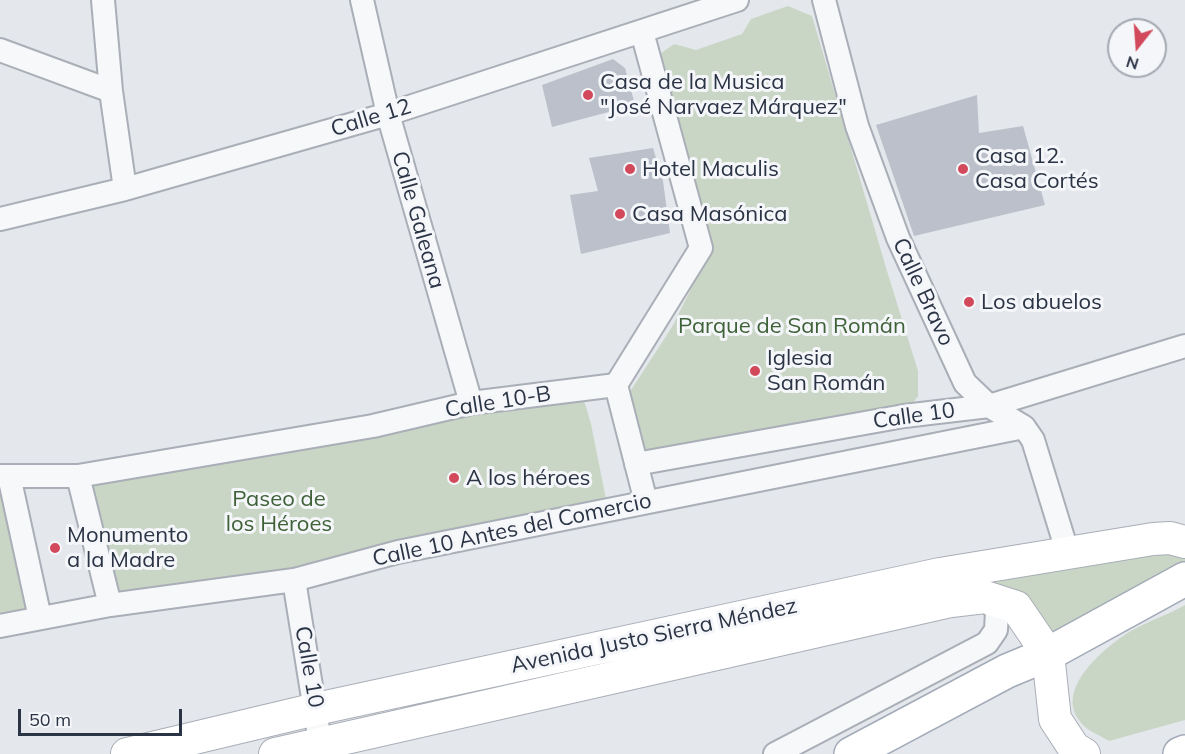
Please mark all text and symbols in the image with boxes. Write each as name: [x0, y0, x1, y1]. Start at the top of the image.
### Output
north arrow: [1107, 18, 1167, 78]
text: N: [1124, 52, 1141, 75]
place label: Casa de la Musica "José Narvaez Márquez": [600, 69, 847, 120]
marker: Casa de la Musica "José Narvaez Márquez": [581, 88, 595, 102]
street label: Calle 12: [328, 93, 414, 143]
place label: Casa 12. Casa Cortés: [975, 143, 1099, 194]
street label: Calle Galeana: [386, 148, 450, 292]
place label: Hotel Maculis: [642, 156, 779, 182]
marker: Hotel Maculis: [623, 162, 637, 176]
marker: Casa 12. Casa Cortés: [956, 162, 970, 176]
place label: Casa Masónica: [632, 201, 787, 227]
marker: Casa Masónica: [613, 207, 627, 221]
street label: Calle Bravo: [887, 234, 959, 350]
place label: Los abuelos: [981, 289, 1102, 315]
marker: Los abuelos: [962, 295, 976, 309]
park label: Parque de San Román: [678, 313, 906, 339]
place label: Iglesia San Román: [767, 345, 885, 396]
marker: Iglesia San Román: [748, 364, 762, 378]
street label: Calle 10-B: [443, 381, 553, 423]
street label: Calle 10: [871, 397, 957, 435]
place label: A los héroes: [466, 465, 591, 491]
marker: A los héroes: [447, 471, 461, 485]
park label: Paseo de los Héroes: [226, 486, 332, 538]
street label: Calle 10 Antes del Comercio: [370, 488, 654, 572]
place label: Monumento a la Madre: [67, 522, 188, 574]
marker: Monumento a la Madre: [48, 541, 62, 555]
street label: Avenida Justo Sierra Méndez: [508, 593, 800, 679]
street label: Calle 10: [289, 624, 329, 710]
scale bar: [21, 697, 184, 735]
text: 50 m: [29, 708, 71, 731]

